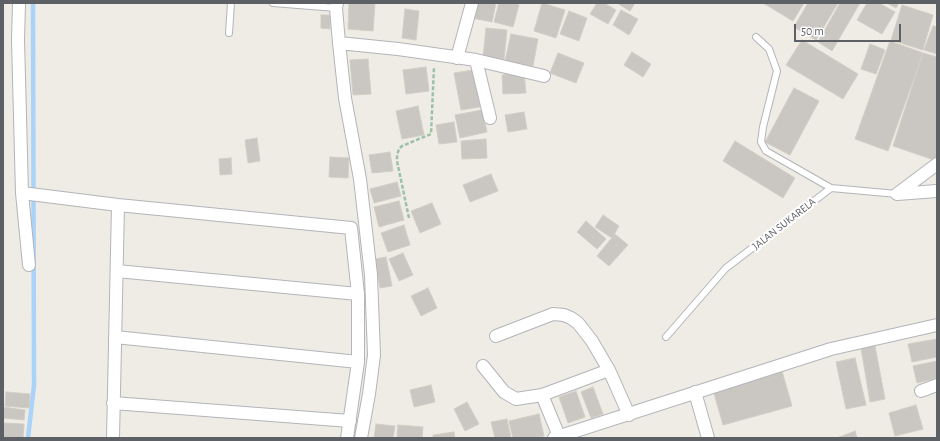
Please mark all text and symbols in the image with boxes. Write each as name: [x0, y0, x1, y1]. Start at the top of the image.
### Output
scale bar: [796, 16, 903, 42]
text: 50 m: [801, 25, 824, 37]
street label: JALAN SUKARELA: [750, 195, 818, 253]

